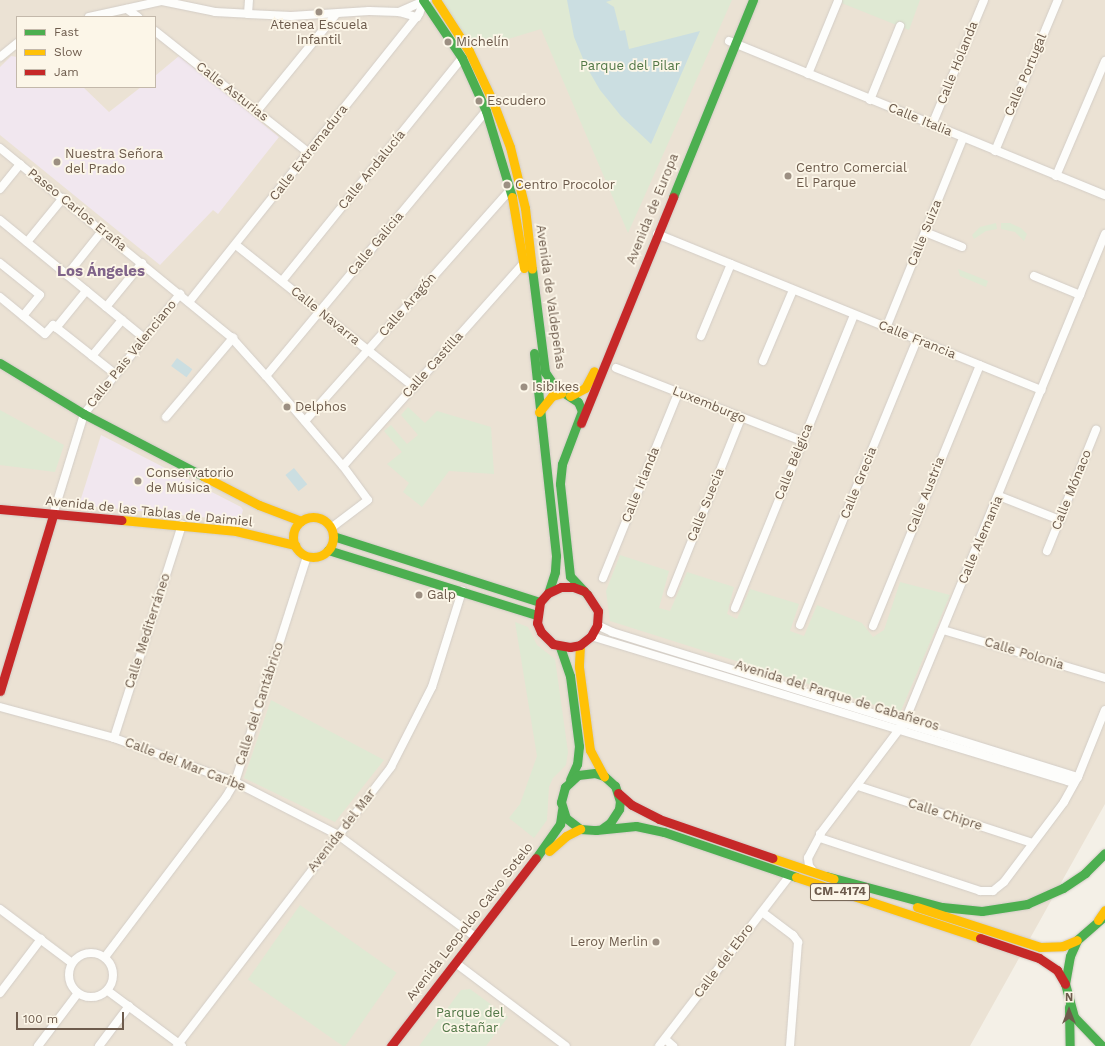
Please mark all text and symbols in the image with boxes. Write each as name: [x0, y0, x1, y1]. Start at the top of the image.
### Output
marker: Atenea Escuela Infantil: [314, 7, 324, 17]
legend: [16, 16, 156, 88]
place label: Atenea Escuela Infantil: [270, 18, 368, 49]
street label: Calle Holanda: [934, 19, 982, 107]
text: Fast: [54, 25, 79, 39]
street label: Calle Portugal: [1002, 31, 1050, 119]
place label: Michelín: [456, 34, 509, 50]
marker: Michelín: [443, 37, 453, 47]
text: Slow: [54, 45, 82, 59]
park label: Parque del Pilar: [580, 58, 680, 74]
street label: Calle Asturias: [193, 59, 271, 125]
text: Jam: [54, 65, 79, 79]
place label: Escudero: [487, 93, 546, 109]
marker: Escudero: [474, 96, 484, 106]
street label: Calle Italia: [886, 100, 954, 140]
street label: Calle Extremadura: [267, 102, 351, 204]
street label: Calle Andalucía: [335, 127, 409, 213]
place label: Nuestra Señora del Prado: [65, 147, 163, 178]
street label: Avenida de Europa: [624, 151, 682, 267]
marker: Nuestra Señora del Prado: [52, 157, 62, 167]
place label: Centro Comercial El Parque: [796, 161, 907, 192]
street label: Paseo Carlos Eraña: [24, 165, 130, 255]
marker: Centro Comercial El Parque: [783, 171, 793, 181]
place label: Centro Procolor: [515, 177, 615, 193]
marker: Centro Procolor: [502, 180, 512, 190]
street label: Calle Suiza: [905, 198, 945, 268]
street label: Calle Galicia: [345, 209, 407, 279]
street label: Avenida de Valdepeñas: [532, 223, 568, 371]
district label: Los Ángeles: [57, 263, 145, 281]
street label: Calle Aragón: [376, 270, 440, 340]
street label: Calle Navarra: [287, 283, 363, 349]
street label: Calle Pais Valenciano: [84, 297, 180, 411]
street label: Calle Francia: [876, 317, 958, 363]
street label: Calle Castilla: [399, 329, 467, 401]
place label: Isibikes: [532, 379, 579, 395]
marker: Isibikes: [519, 382, 529, 392]
street label: Luxemburgo: [670, 383, 748, 427]
place label: Delphos: [295, 399, 347, 415]
marker: Delphos: [282, 402, 292, 412]
street label: Calle Bélgica: [772, 421, 816, 503]
street label: Calle Irlanda: [619, 445, 663, 525]
street label: Calle Grecia: [837, 445, 881, 521]
street label: Calle Mónaco: [1049, 447, 1095, 533]
street label: Calle Austria: [904, 454, 948, 536]
place label: Conservatorio de Música: [146, 466, 234, 497]
street label: Calle Suecia: [684, 466, 728, 544]
marker: Conservatorio de Música: [133, 476, 143, 486]
street label: Avenida de las Tablas de Daimiel: [44, 493, 254, 531]
street label: Calle Alemania: [955, 493, 1007, 587]
street label: Calle Mediterráneo: [122, 571, 174, 691]
place label: Galp: [427, 587, 456, 603]
marker: Galp: [414, 590, 424, 600]
street label: Calle Polonia: [982, 634, 1066, 674]
street label: Calle del Cantábrico: [233, 640, 287, 768]
street label: Avenida del Parque de Cabañeros: [733, 657, 941, 735]
street label: Calle del Mar Caribe: [122, 735, 248, 795]
street label: Avenida del Mar: [305, 786, 379, 876]
street label: Calle Chipre: [906, 796, 984, 834]
street label: Avenida Leopoldo Calvo Sotelo: [403, 840, 537, 1004]
road number: CM-4174: [809, 882, 871, 902]
street label: Calle del Ebro: [691, 921, 757, 1001]
place label: Leroy Merlin: [570, 934, 648, 950]
marker: Leroy Merlin: [651, 937, 661, 947]
north arrow: [1049, 990, 1089, 1030]
text: N: [1065, 991, 1073, 1004]
scale bar: [18, 1004, 126, 1030]
park label: Parque del Castañar: [436, 1006, 504, 1037]
text: 100 m: [23, 1012, 58, 1026]

